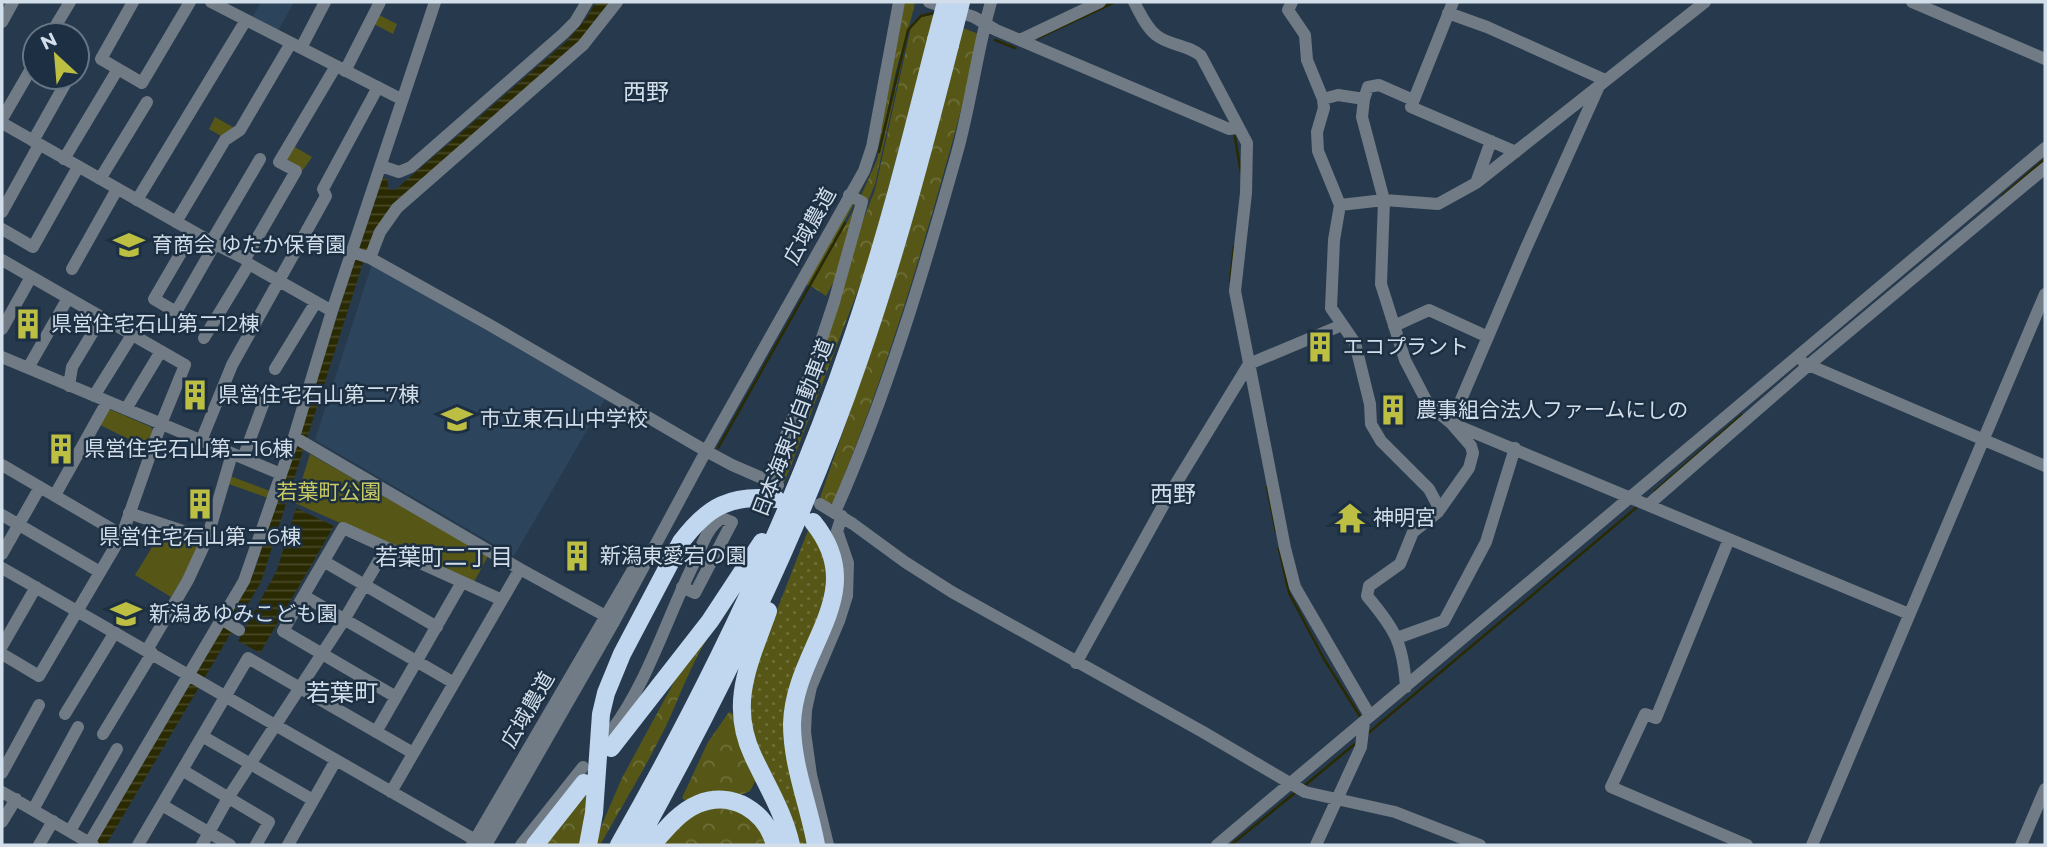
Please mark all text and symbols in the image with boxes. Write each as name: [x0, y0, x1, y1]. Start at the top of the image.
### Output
north arrow: [21, 21, 91, 91]
text: N: [37, 27, 61, 55]
district label: 西野: [623, 78, 669, 106]
street label: 広域農道: [778, 183, 841, 269]
school or university icon: 育商会 ゆたか保育園: [112, 228, 146, 262]
place label: 育商会 ゆたか保育園: [152, 232, 347, 257]
building icon: 県営住宅石山第二12棟: [11, 307, 45, 341]
place label: 県営住宅石山第二12棟: [51, 311, 260, 336]
building icon: エコプラント: [1303, 330, 1337, 364]
place label: エコプラント: [1343, 334, 1469, 359]
street label: 日本海東北自動車道: [747, 335, 838, 521]
building icon: 県営住宅石山第二7棟: [178, 378, 212, 412]
place label: 県営住宅石山第二7棟: [218, 382, 419, 407]
building icon: 農事組合法人ファームにしの: [1376, 393, 1410, 427]
place label: 農事組合法人ファームにしの: [1416, 397, 1688, 422]
school or university icon: 市立東石山中学校: [440, 402, 474, 436]
place label: 市立東石山中学校: [480, 406, 648, 431]
building icon: 県営住宅石山第二16棟: [44, 432, 78, 466]
place label: 県営住宅石山第二16棟: [84, 436, 293, 461]
park label: 若葉町公園: [277, 479, 382, 504]
district label: 西野: [1150, 480, 1196, 508]
building icon: 県営住宅石山第二6棟: [183, 487, 217, 521]
temple icon: 神明宮: [1333, 501, 1367, 535]
place label: 神明宮: [1373, 505, 1436, 530]
place label: 県営住宅石山第二6棟: [99, 524, 301, 549]
building icon: 新潟東愛宕の園: [560, 539, 594, 573]
district label: 若葉町二丁目: [375, 543, 513, 571]
place label: 新潟東愛宕の園: [600, 543, 747, 568]
school or university icon: 新潟あゆみこども園: [109, 597, 143, 631]
place label: 新潟あゆみこども園: [149, 601, 338, 626]
street label: 広域農道: [496, 667, 559, 752]
district label: 若葉町: [306, 678, 378, 707]

